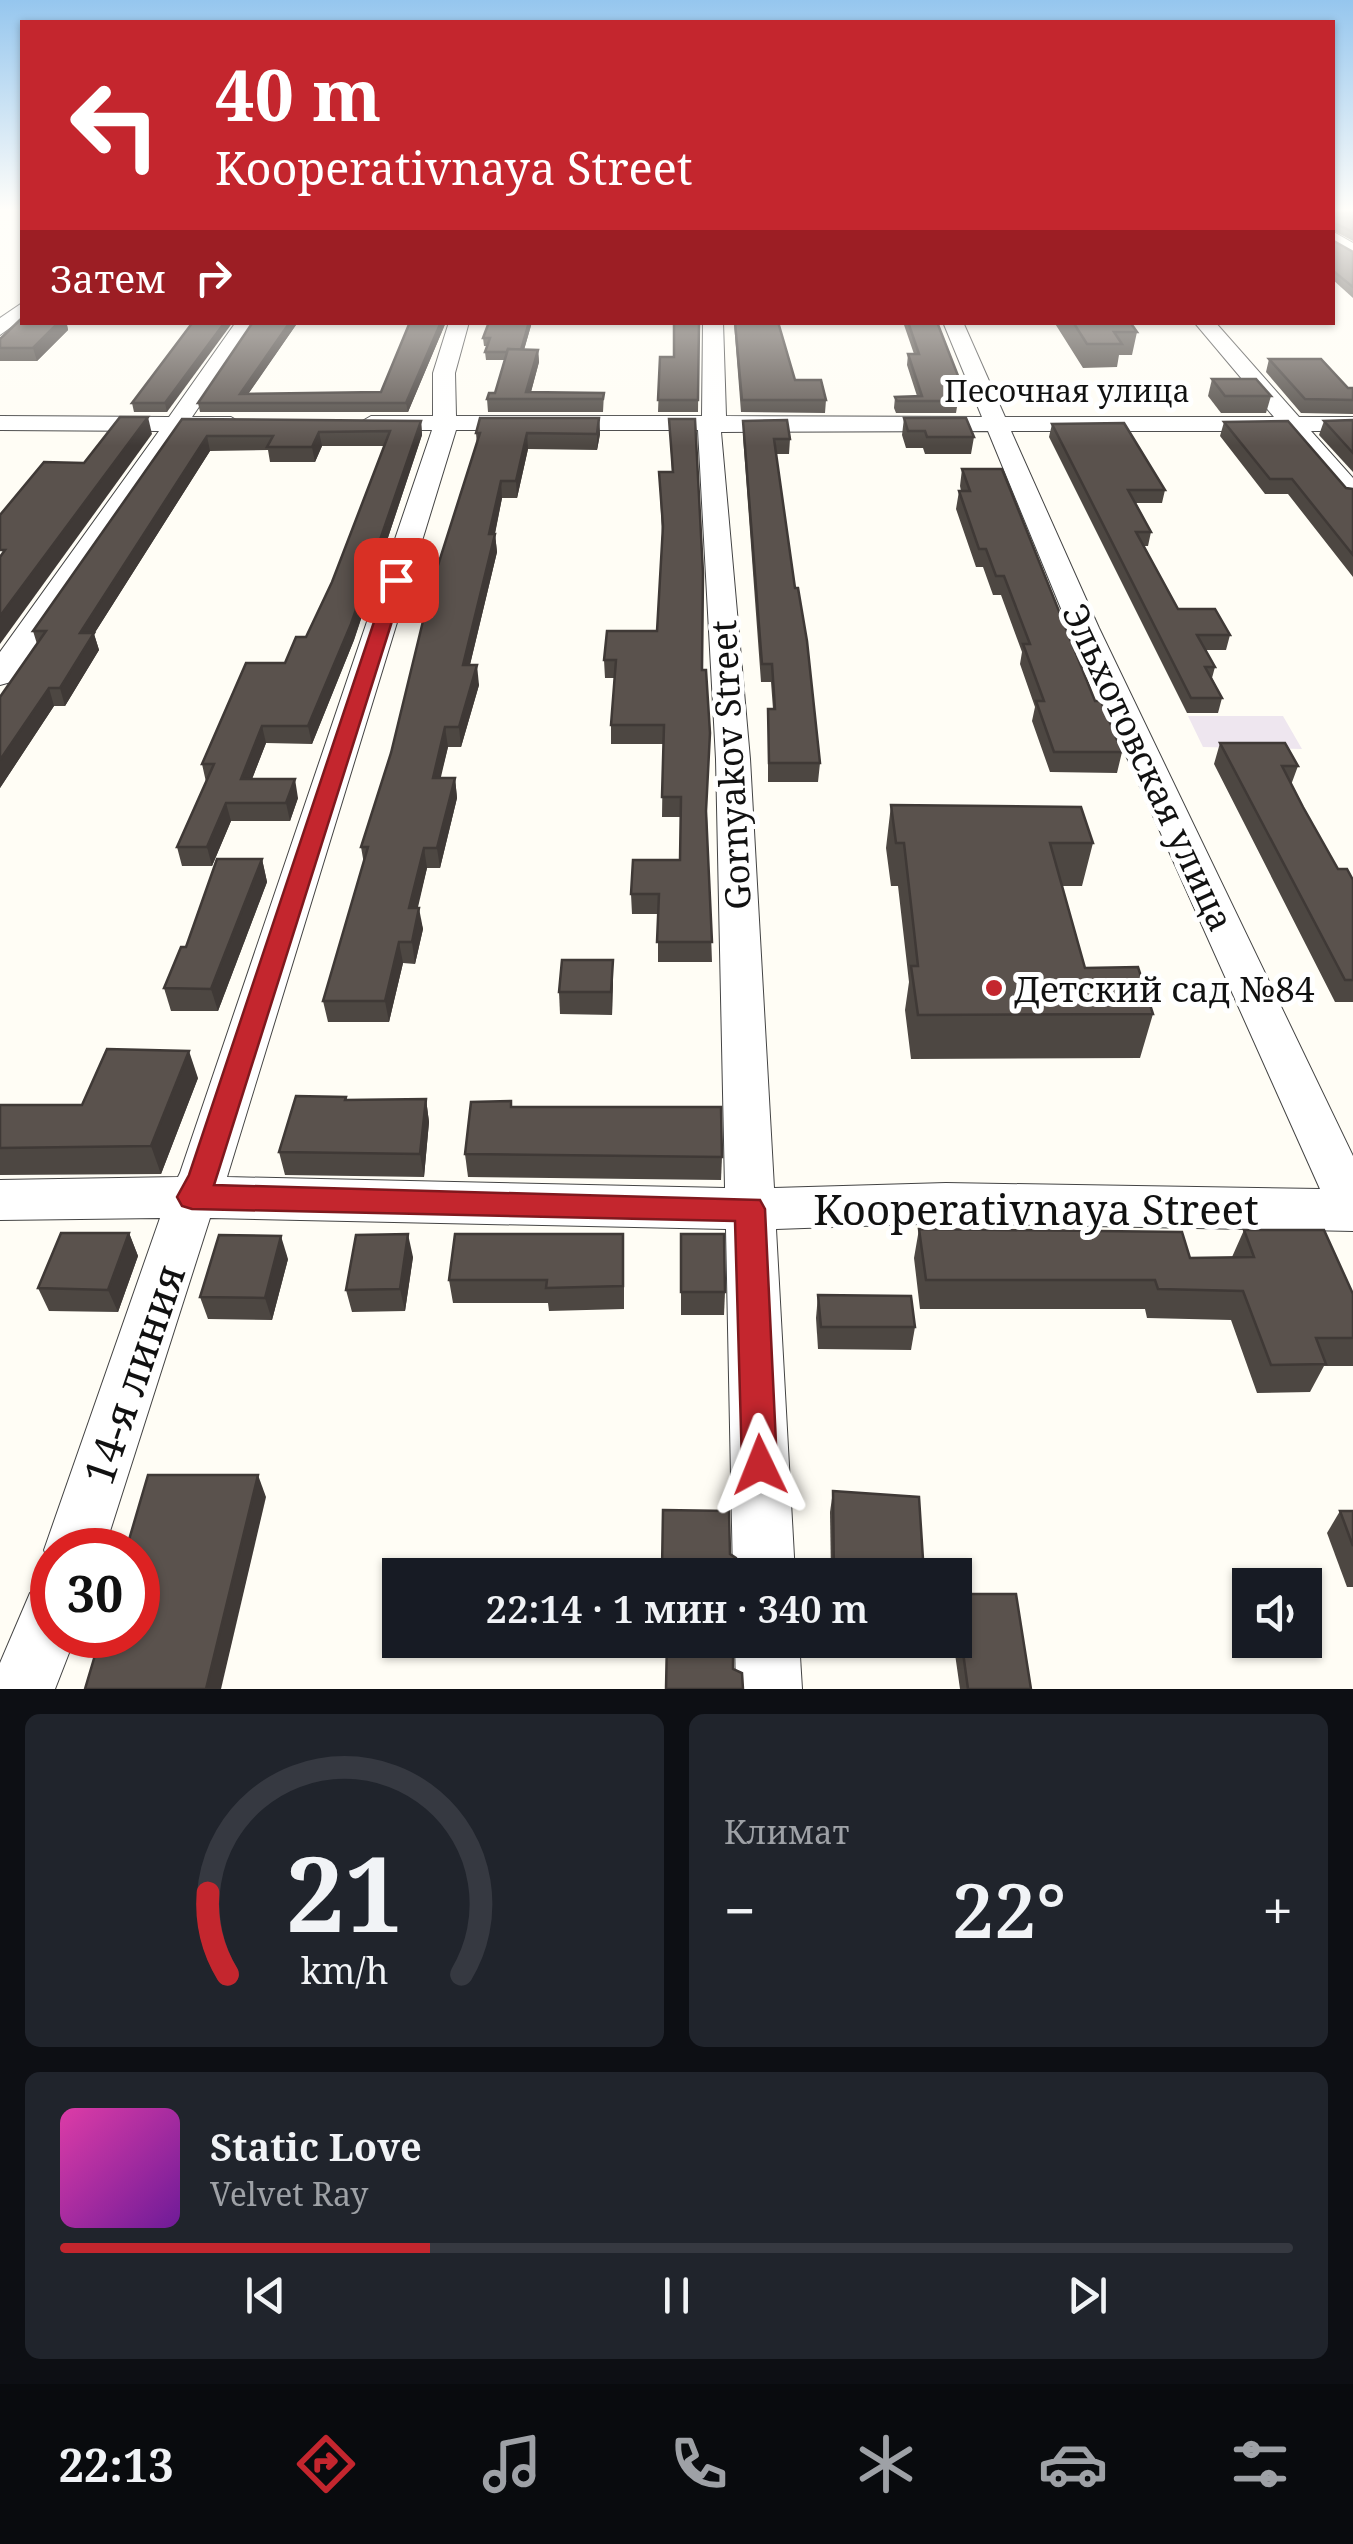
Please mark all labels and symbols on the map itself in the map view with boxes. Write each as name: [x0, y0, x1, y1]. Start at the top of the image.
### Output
street label: Песочная улица: [944, 370, 1190, 411]
pin: [354, 538, 439, 623]
street label: Эльхотовская улица: [1053, 596, 1245, 938]
street label: Gornyakov Street: [699, 619, 761, 911]
place label: Детский сад №84: [1014, 965, 1315, 1012]
marker: Детский сад №84: [983, 977, 1005, 999]
street label: Kooperativnaya Street: [813, 1180, 1259, 1237]
street label: 14-я линия: [69, 1256, 197, 1492]
position arrow: [708, 1413, 812, 1517]
speed limit sign: 30: [30, 1528, 160, 1658]

